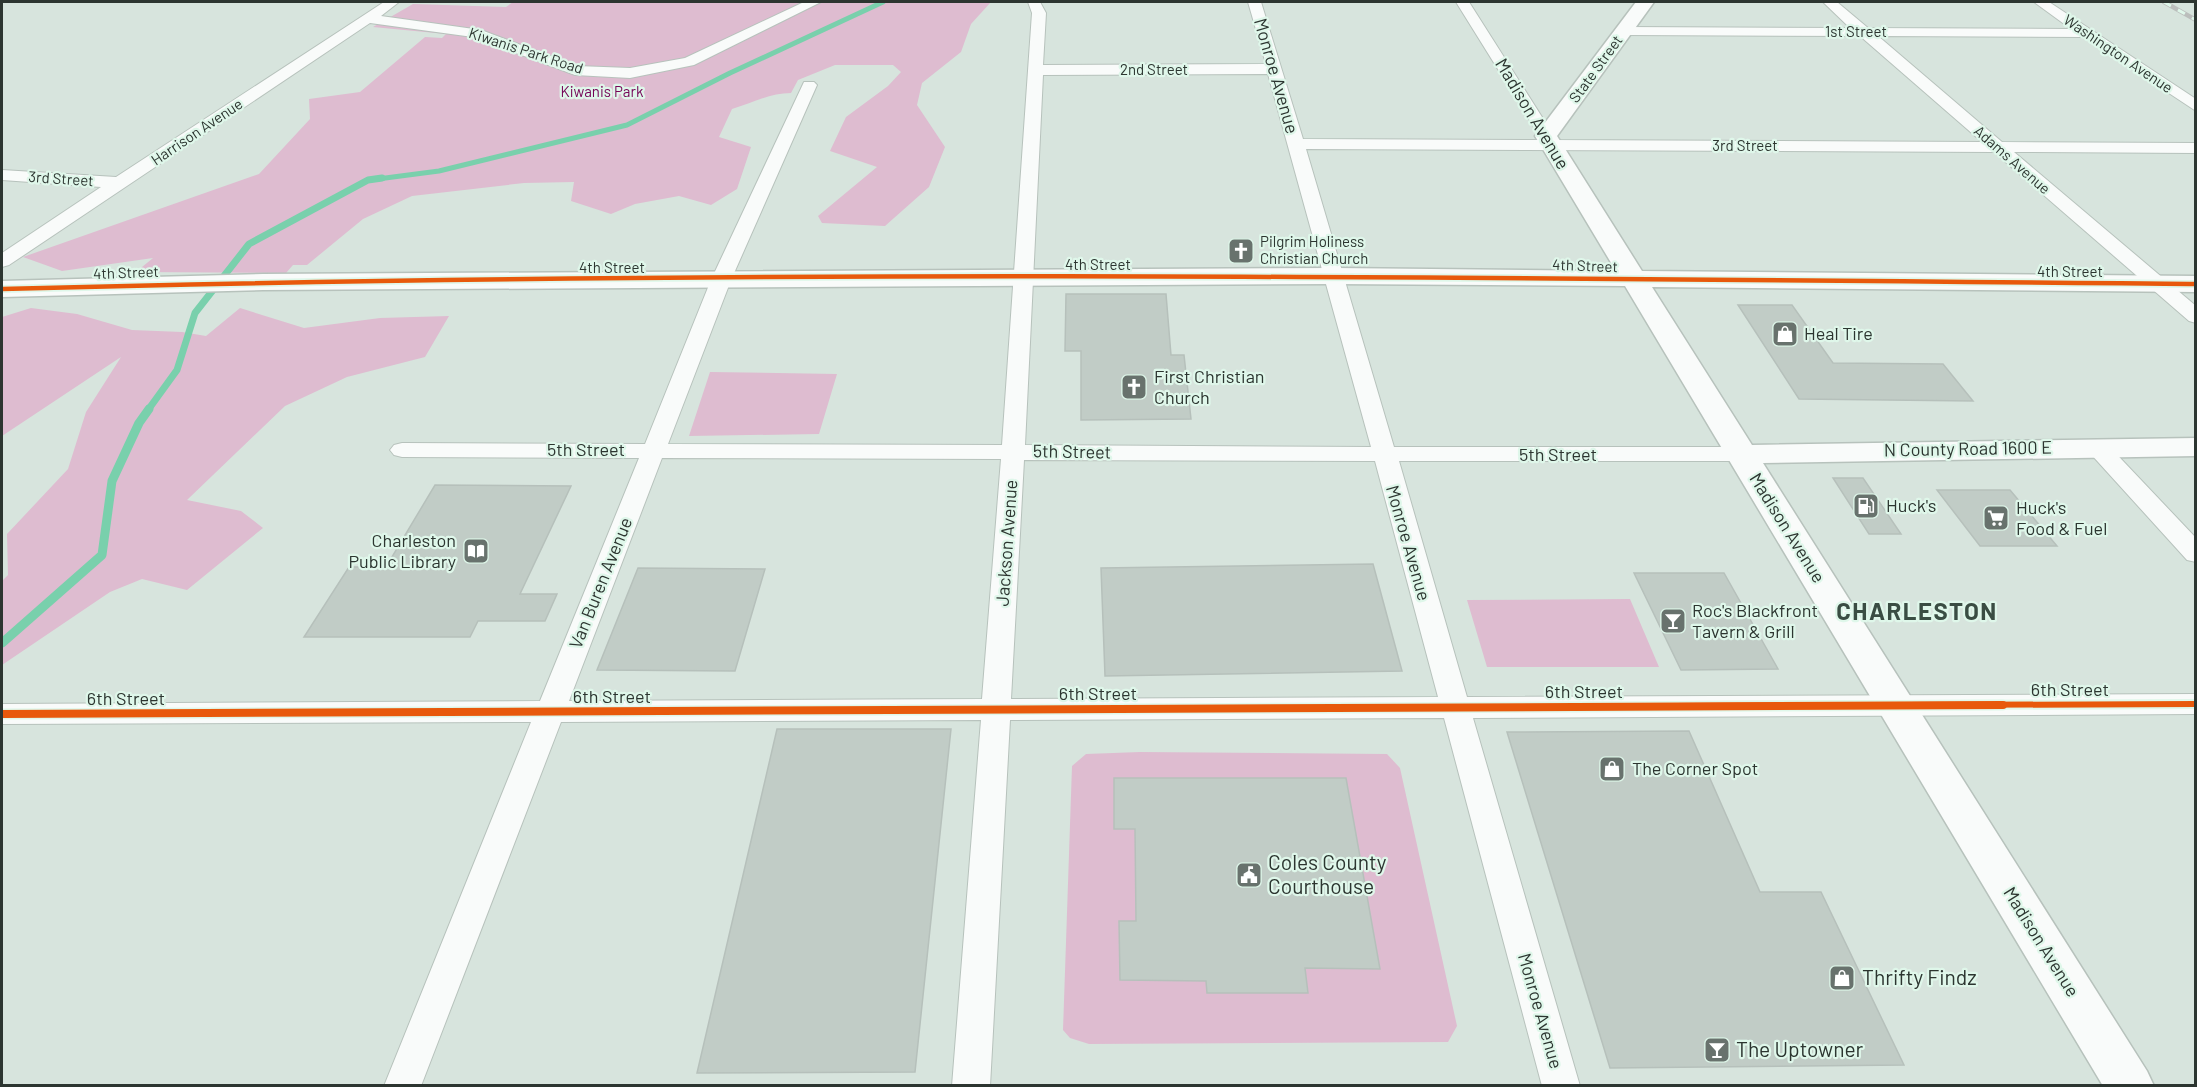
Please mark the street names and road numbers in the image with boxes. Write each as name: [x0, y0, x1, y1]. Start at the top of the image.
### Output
street label: Washington Avenue: [2061, 10, 2176, 96]
street label: Monroe Avenue: [1250, 15, 1304, 136]
street label: 1st Street: [1825, 22, 1887, 40]
street label: Kiwanis Park Road: [467, 23, 586, 77]
street label: State Street: [1565, 31, 1626, 106]
street label: Madison Avenue: [1491, 54, 1575, 173]
street label: 2nd Street: [1120, 60, 1188, 78]
street label: Harrison Avenue: [147, 94, 246, 168]
street label: Adams Avenue: [1971, 121, 2054, 197]
street label: 3rd Street: [1712, 136, 1778, 154]
street label: 3rd Street: [28, 167, 94, 189]
street label: 4th Street: [1065, 255, 1131, 273]
street label: 4th Street: [1552, 255, 1618, 275]
street label: 4th Street: [579, 258, 645, 276]
street label: 4th Street: [93, 262, 159, 282]
street label: 4th Street: [2037, 262, 2103, 280]
street label: N County Road 1600 E: [1884, 436, 2052, 460]
street label: 5th Street: [547, 438, 625, 460]
street label: 5th Street: [1033, 439, 1111, 463]
street label: 5th Street: [1519, 443, 1597, 465]
street label: Madison Avenue: [1745, 468, 1830, 587]
street label: Jackson Avenue: [991, 479, 1021, 607]
street label: Monroe Avenue: [1382, 482, 1436, 603]
street label: Van Buren Avenue: [564, 514, 636, 651]
street label: 6th Street: [2031, 678, 2109, 700]
street label: 6th Street: [1545, 680, 1623, 702]
street label: 6th Street: [1059, 682, 1137, 704]
street label: 6th Street: [573, 685, 651, 707]
street label: 6th Street: [87, 687, 165, 709]
street label: Madison Avenue: [1999, 882, 2084, 1001]
street label: Monroe Avenue: [1514, 950, 1568, 1071]

